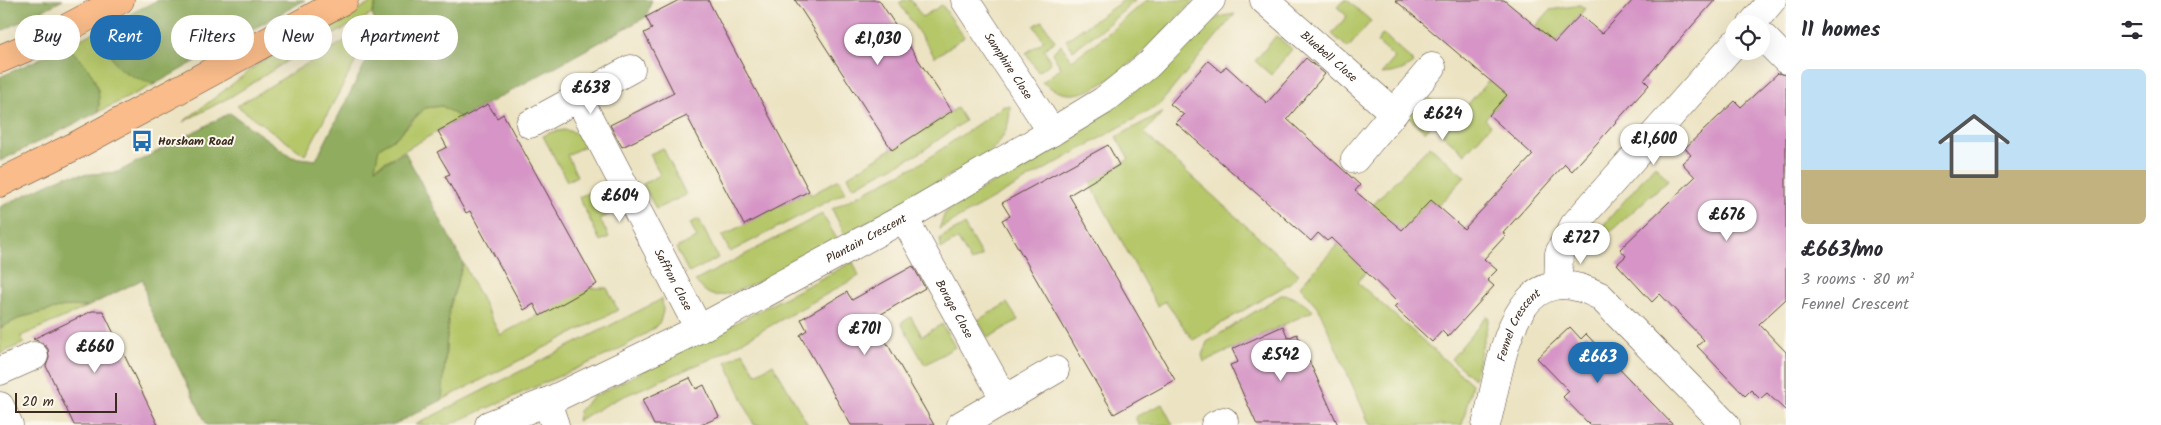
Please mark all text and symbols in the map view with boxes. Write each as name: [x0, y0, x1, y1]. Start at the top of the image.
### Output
text: 11 homes: [1801, 14, 1880, 47]
chip: Buy: [15, 15, 80, 60]
chip: Rent: [90, 15, 161, 60]
chip: Filters: [171, 15, 254, 60]
chip: New: [264, 15, 332, 60]
chip: Apartment: [342, 15, 458, 60]
map controls: [1725, 15, 1770, 60]
button: locate: [1725, 15, 1770, 60]
icon: filters: [2118, 16, 2146, 44]
pin: £1,030: [837, 23, 919, 66]
street label: Bluebell Close: [1296, 26, 1362, 87]
text: £1,030: [855, 27, 901, 52]
street label: Samphire Close: [979, 29, 1038, 104]
pin: £638: [561, 72, 621, 115]
text: £638: [572, 76, 610, 101]
pin: £624: [1413, 98, 1473, 141]
icon: home: [1929, 101, 2019, 191]
text: £624: [1424, 102, 1462, 127]
pin: £1,600: [1613, 124, 1695, 166]
text: £1,600: [1631, 127, 1677, 152]
bus stop icon: Horsham Road: [129, 128, 155, 154]
place label: Horsham Road: [158, 132, 234, 151]
pin: £604: [590, 180, 650, 223]
text: £604: [601, 184, 639, 209]
pin: £676: [1697, 200, 1757, 242]
text: £676: [1709, 203, 1745, 228]
street label: Plantain Crescent: [822, 209, 910, 268]
pin: £727: [1551, 222, 1611, 265]
text: £727: [1563, 226, 1599, 251]
text: £663/mo: [1801, 234, 1883, 267]
street label: Saffron Close: [649, 245, 698, 315]
text: 3 rooms · 80 m²: [1801, 267, 1914, 292]
street label: Borage Close: [930, 276, 979, 342]
street label: Fennel Crescent: [1492, 284, 1545, 364]
text: Fennel Crescent: [1801, 292, 1909, 317]
pin: £701: [835, 314, 895, 356]
text: £701: [849, 317, 881, 342]
pin: £660: [65, 332, 125, 374]
text: £660: [76, 335, 114, 360]
pin: £542: [1251, 340, 1311, 382]
pin: £663: [1568, 342, 1628, 384]
text: £542: [1262, 343, 1300, 368]
text: £663: [1579, 345, 1617, 370]
scale bar: [15, 390, 118, 413]
text: 20 m: [22, 391, 54, 413]

